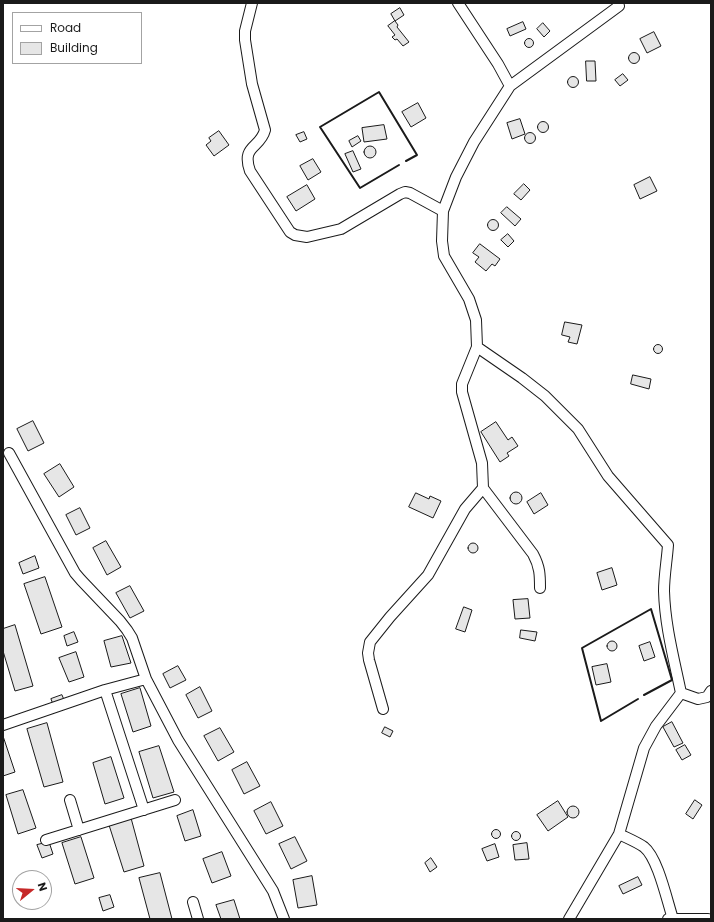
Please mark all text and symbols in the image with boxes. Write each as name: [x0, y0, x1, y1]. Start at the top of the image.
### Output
legend: [12, 12, 142, 64]
text: Road: [50, 19, 81, 36]
text: Building: [50, 39, 98, 56]
north arrow: [12, 870, 52, 910]
text: N: [34, 880, 51, 893]

